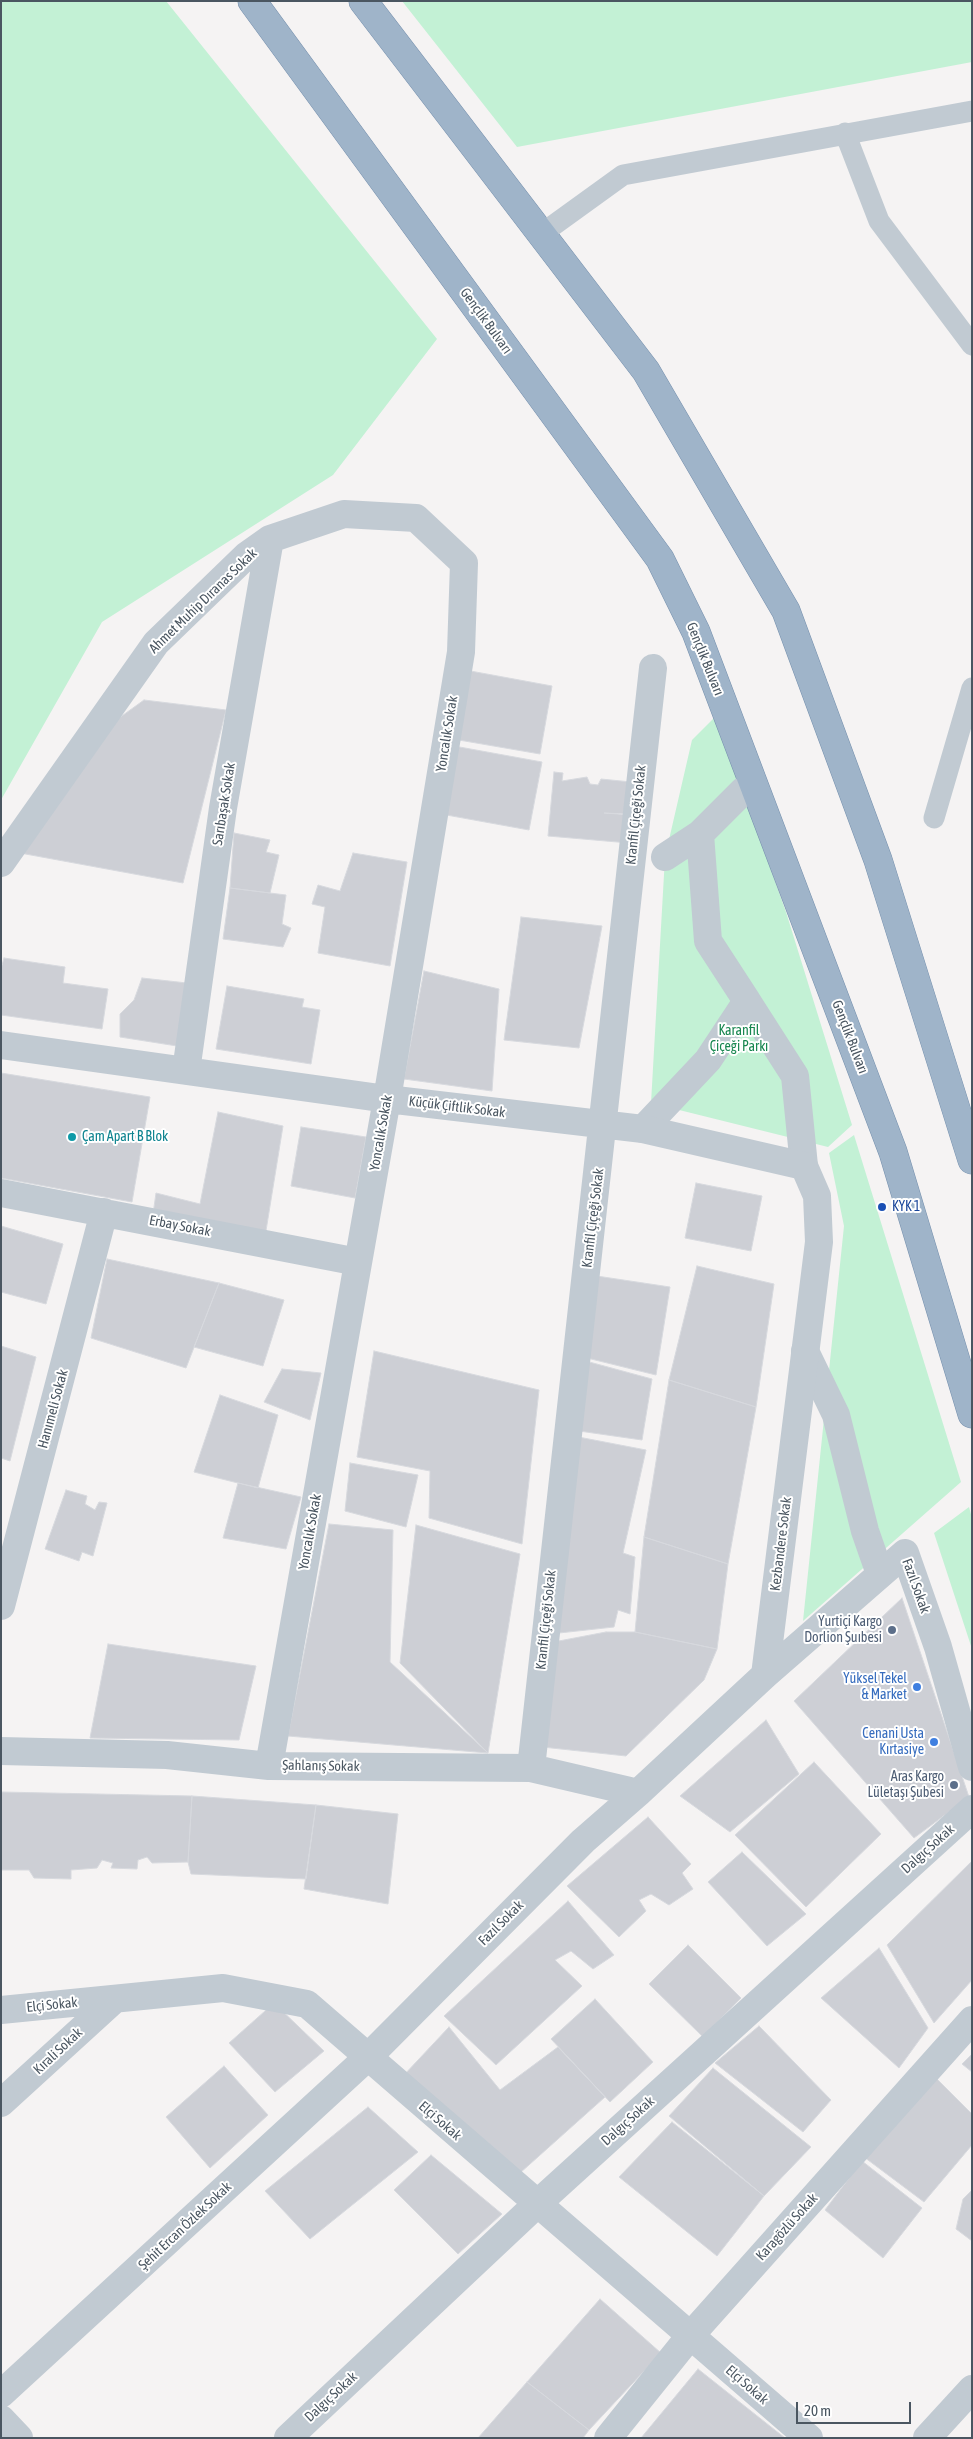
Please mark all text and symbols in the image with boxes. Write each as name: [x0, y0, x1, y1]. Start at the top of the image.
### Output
street label: Gençlik Bulvarı: [457, 285, 515, 357]
street label: Ahmet Muhip Dıranas Sokak: [146, 545, 260, 657]
street label: Gençlik Bulvarı: [683, 620, 727, 698]
street label: Yoncalık Sokak: [433, 695, 461, 773]
street label: Sarıbaşak Sokak: [209, 761, 239, 847]
street label: Kranfil Çiçeği Sokak: [622, 764, 650, 866]
street label: Gençlik Bulvarı: [828, 998, 872, 1076]
park label: Karanfil Çiçeği Parkı: [710, 1023, 768, 1056]
street label: Küçük Çiftlik Sokak: [408, 1093, 506, 1121]
street label: Yoncalık Sokak: [366, 1094, 396, 1172]
place label: Çam Apart B Blok: [82, 1129, 168, 1145]
marker: Çam Apart B Blok: [66, 1131, 78, 1143]
street label: Kranfil Çiçeği Sokak: [579, 1167, 607, 1269]
place label: KYK 1: [892, 1199, 920, 1215]
marker: KYK 1: [876, 1201, 888, 1213]
street label: Erbay Sokak: [148, 1212, 212, 1240]
street label: Hanımeli Sokak: [34, 1368, 72, 1450]
street label: Yoncalık Sokak: [295, 1493, 325, 1571]
street label: Kezbandere Sokak: [767, 1496, 795, 1592]
street label: Fazıl Sokak: [898, 1556, 934, 1616]
street label: Kranfil Çiçeği Sokak: [532, 1569, 560, 1671]
place label: Yurtiçi Kargo Dorlion Şuıbesi: [804, 1614, 882, 1646]
marker: Yurtiçi Kargo Dorlion Şuıbesi: [886, 1624, 898, 1636]
place label: Yüksel Tekel & Market: [843, 1671, 907, 1704]
marker: Yüksel Tekel & Market: [911, 1681, 923, 1693]
place label: Cenani Usta Kırtasiye: [862, 1726, 924, 1758]
marker: Cenani Usta Kırtasiye: [928, 1736, 940, 1748]
street label: Şahlanış Sokak: [282, 1757, 360, 1775]
place label: Aras Kargo Lületaşı Şubesi: [867, 1769, 944, 1801]
marker: Aras Kargo Lületaşı Şubesi: [948, 1779, 960, 1791]
street label: Dalgıç Sokak: [898, 1821, 958, 1877]
street label: Fazıl Sokak: [475, 1897, 527, 1949]
street label: Elçi Sokak: [26, 1994, 78, 2016]
street label: Kırali Sokak: [30, 2024, 86, 2078]
street label: Dalgıç Sokak: [598, 2093, 658, 2149]
street label: Elçi Sokak: [415, 2098, 465, 2144]
street label: Şehit Ercan Özlek Sokak: [135, 2179, 235, 2273]
street label: Karagözlü Sokak: [753, 2190, 821, 2264]
street label: Elçi Sokak: [722, 2362, 772, 2408]
street label: Dalgıç Sokak: [301, 2369, 361, 2425]
scale bar: [798, 2392, 913, 2424]
text: 20 m: [804, 2402, 831, 2419]

